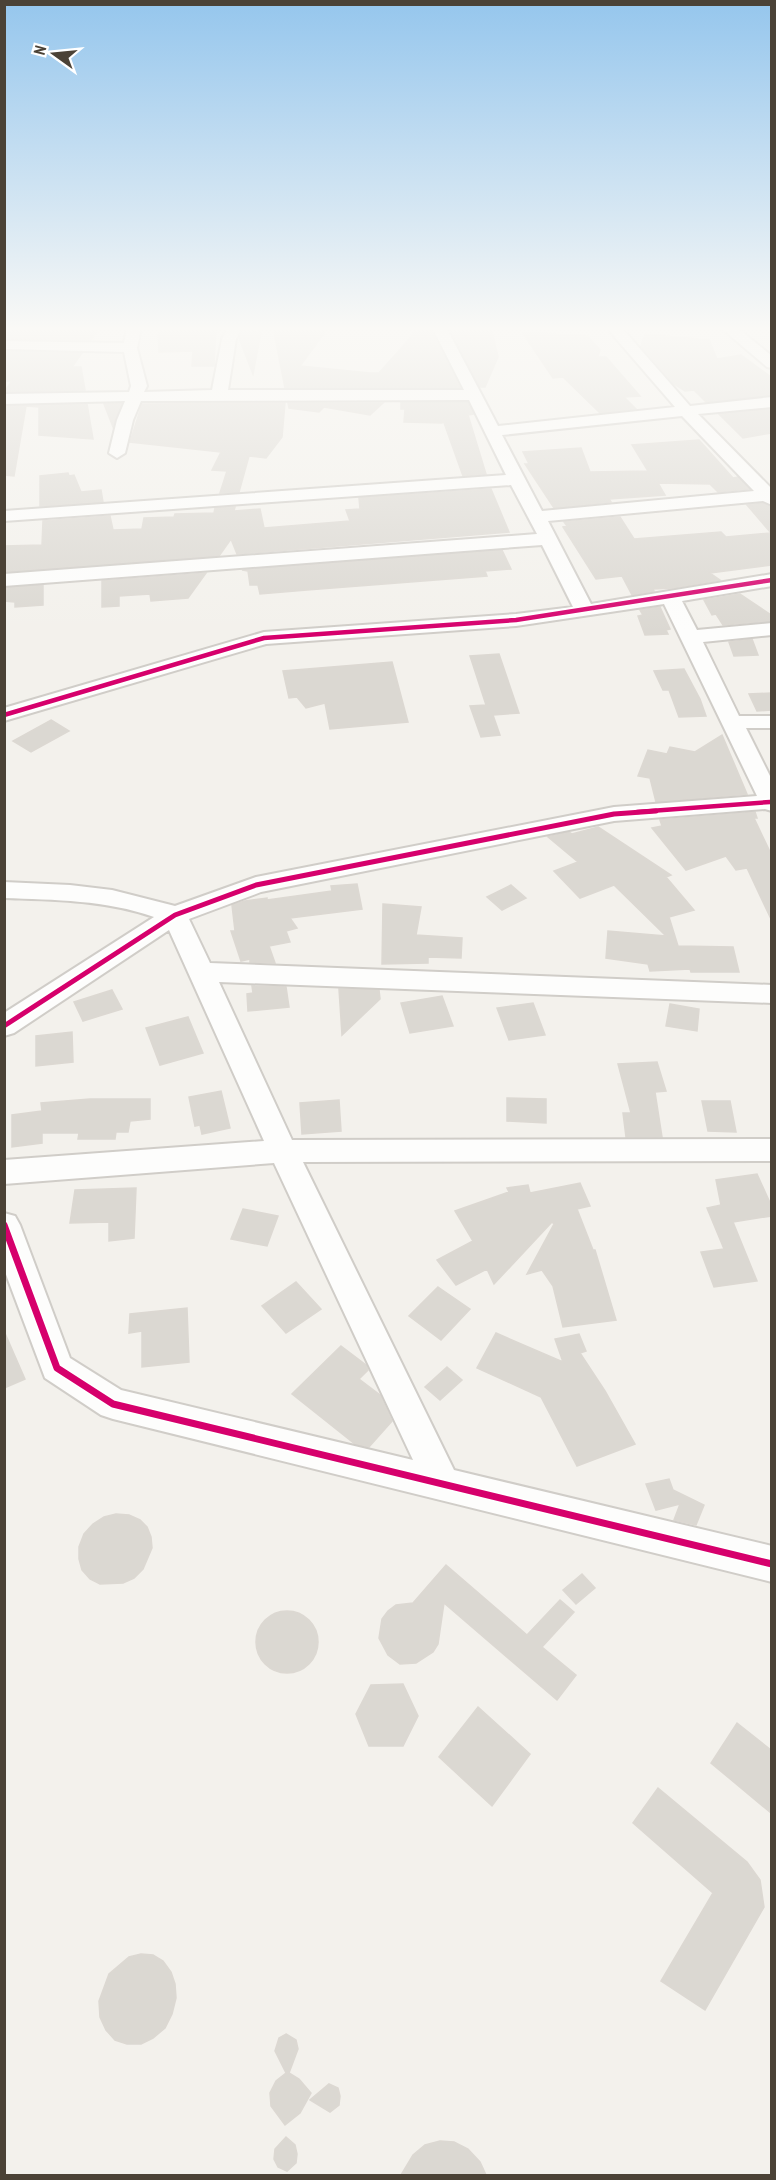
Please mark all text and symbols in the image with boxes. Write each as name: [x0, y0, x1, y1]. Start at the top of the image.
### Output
north arrow: [24, 24, 84, 84]
text: N: [29, 43, 50, 57]

